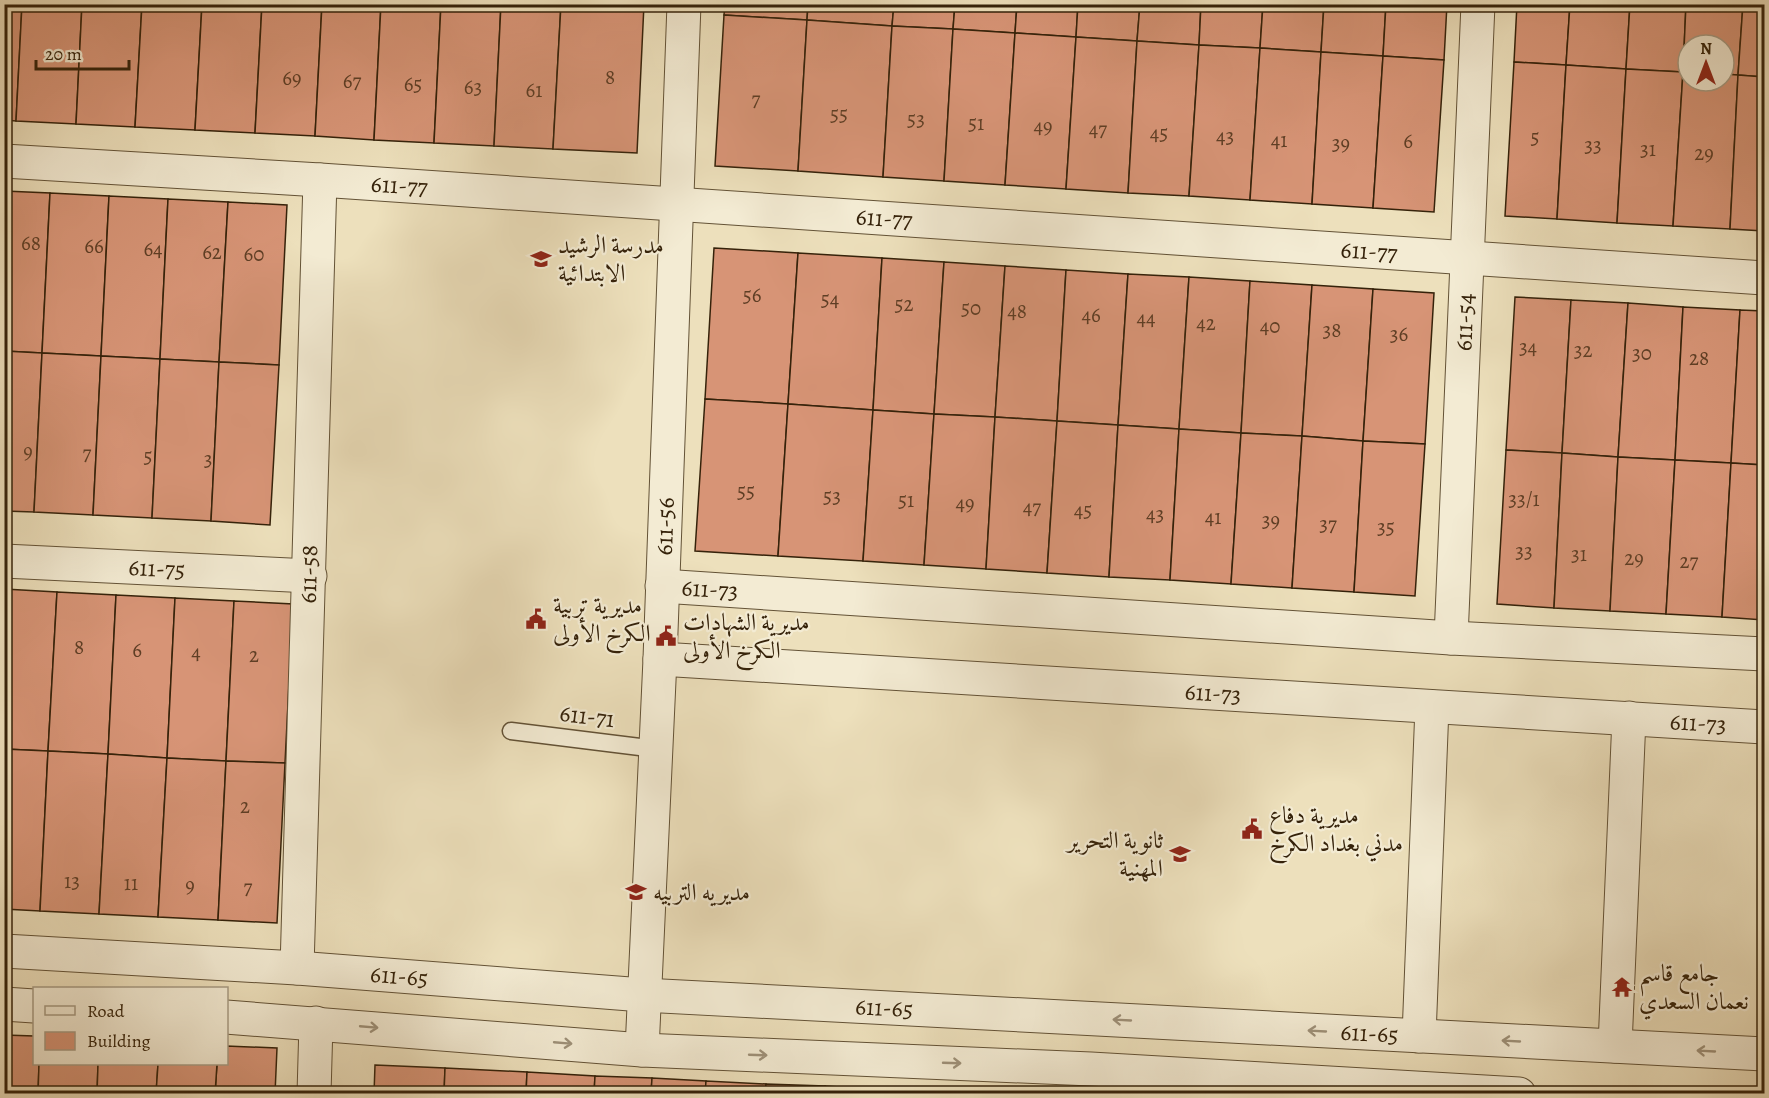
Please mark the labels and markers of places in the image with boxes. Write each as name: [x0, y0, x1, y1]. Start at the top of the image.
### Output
place label: مدرسة الرشيد الابتدائية: [558, 229, 664, 289]
school or university icon: مدرسة الرشيد الابتدائية: [529, 247, 553, 271]
place label: مديرية تربية الكرخ الأولى: [553, 589, 651, 654]
place label: مديرية الشهادات الكرخ الأولى: [683, 606, 810, 671]
public building icon: مديرية تربية الكرخ الأولى: [524, 607, 548, 631]
public building icon: مديرية الشهادات الكرخ الأولى: [654, 624, 678, 648]
place label: مديرية دفاع مدني بغداد الكرخ: [1269, 799, 1403, 864]
public building icon: مديرية دفاع مدني بغداد الكرخ: [1240, 817, 1264, 841]
place label: ثانوية التحرير المهنية: [1064, 824, 1163, 884]
school or university icon: ثانوية التحرير المهنية: [1168, 842, 1192, 866]
place label: مديريه التربيه: [653, 876, 750, 908]
school or university icon: مديريه التربيه: [624, 880, 648, 904]
place label: جامع قاسم نعمان السعدي: [1639, 957, 1749, 1020]
temple icon: جامع قاسم نعمان السعدي: [1610, 975, 1634, 999]

